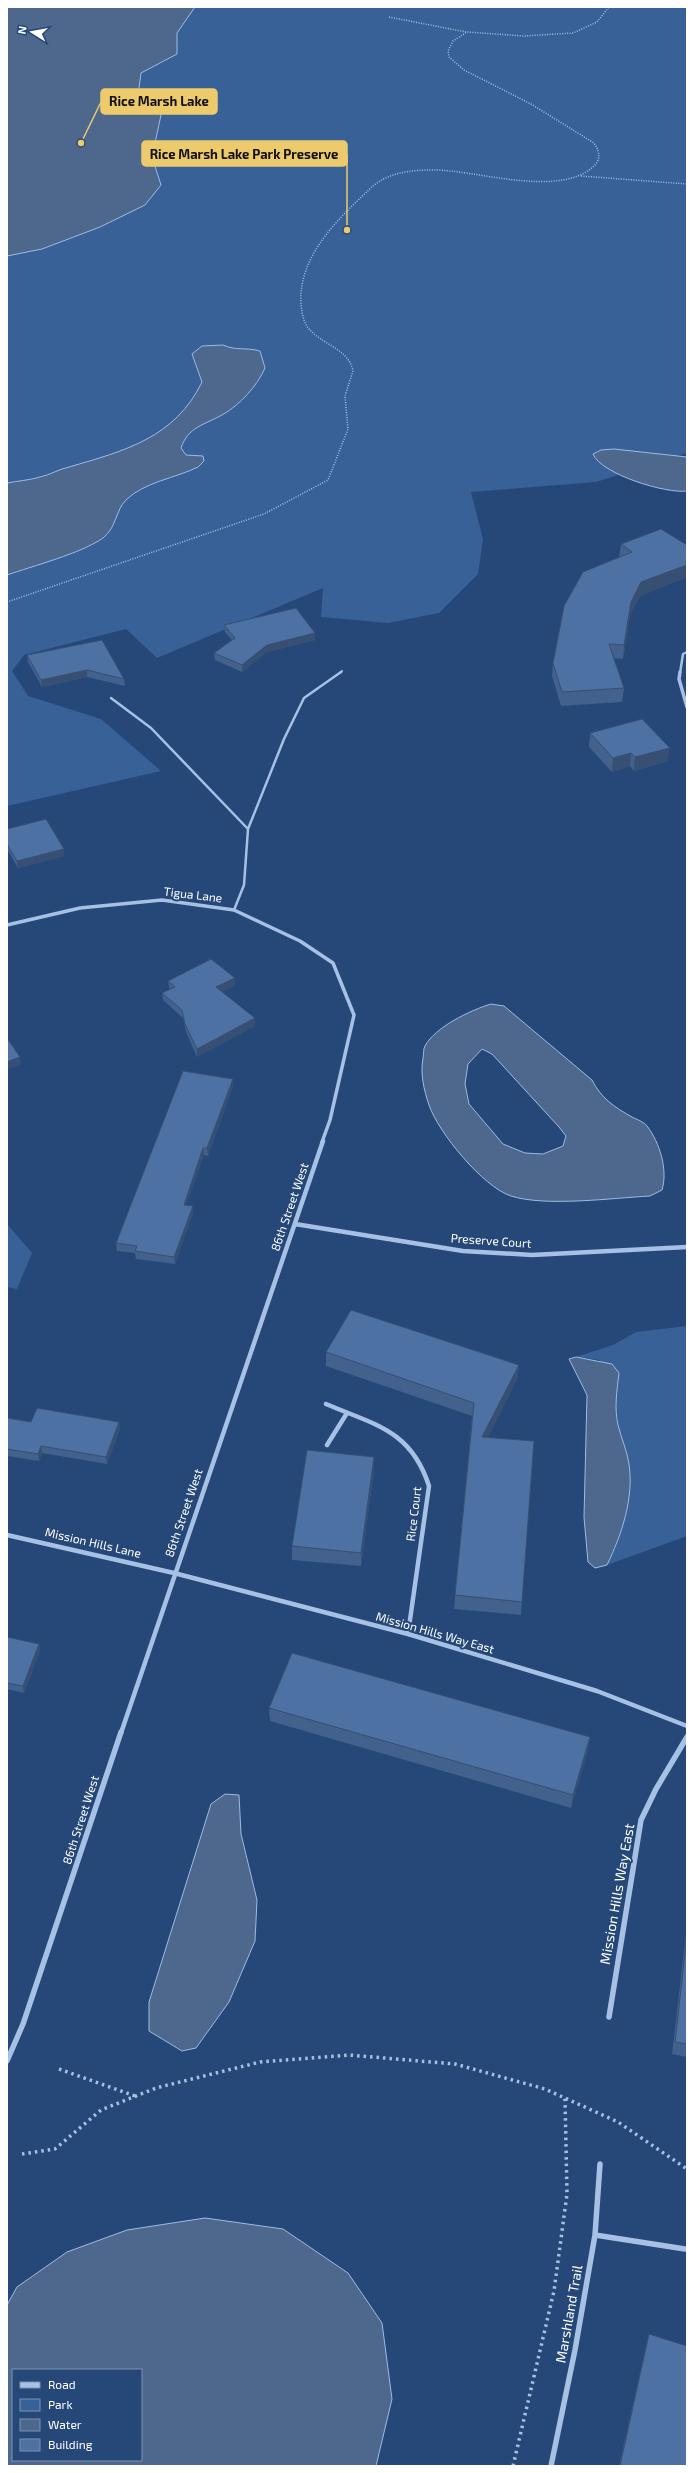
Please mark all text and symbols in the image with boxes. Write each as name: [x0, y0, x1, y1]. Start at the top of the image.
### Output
north arrow: [12, 12, 52, 52]
text: N: [15, 25, 29, 35]
callout: Rice Marsh Lake: [101, 89, 217, 114]
text: Rice Marsh Lake: [109, 93, 209, 109]
callout: Rice Marsh Lake Park Preserve: [142, 141, 347, 166]
text: Rice Marsh Lake Park Preserve: [150, 146, 338, 162]
street label: Tigua Lane: [163, 883, 223, 905]
street label: 86th Street West: [267, 1160, 311, 1253]
street label: Preserve Court: [450, 1230, 532, 1250]
street label: 86th Street West: [161, 1466, 205, 1559]
street label: Rice Court: [403, 1485, 423, 1542]
street label: Mission Hills Lane: [44, 1524, 143, 1560]
street label: Mission Hills Way East: [374, 1608, 496, 1656]
street label: 86th Street West: [59, 1773, 101, 1866]
street label: Mission Hills Way East: [596, 1822, 637, 1966]
street label: Marshland Trail: [552, 2263, 586, 2364]
legend: [12, 2369, 142, 2461]
text: Road: [48, 2377, 76, 2391]
text: Park: [48, 2397, 73, 2411]
text: Water: [48, 2417, 82, 2431]
text: Building: [48, 2437, 93, 2451]

